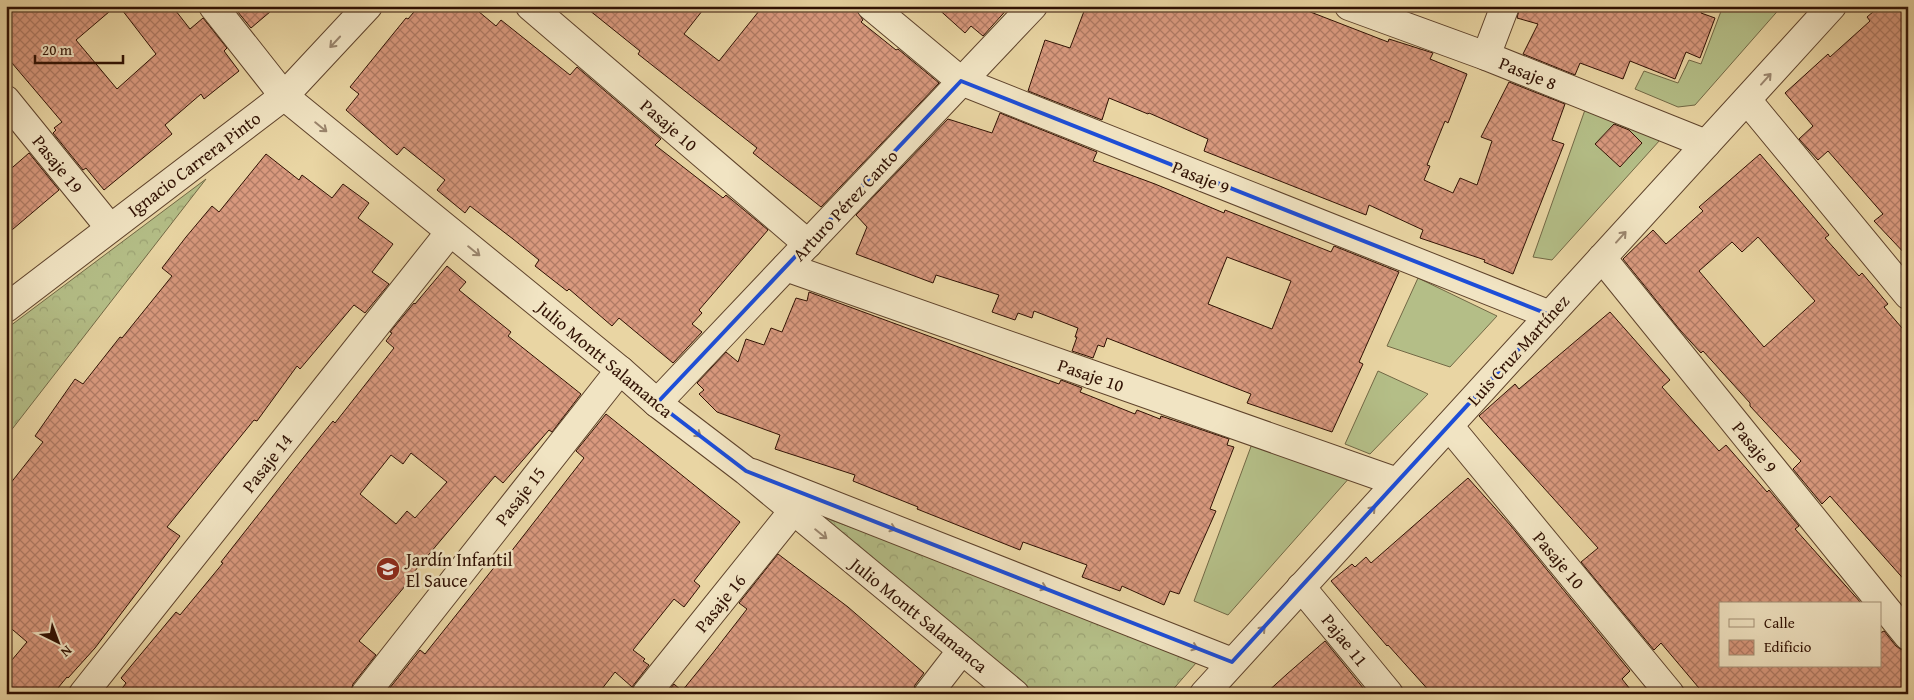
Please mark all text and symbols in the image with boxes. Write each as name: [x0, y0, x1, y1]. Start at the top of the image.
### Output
scale bar: [35, 32, 122, 64]
one-way arrow: [329, 35, 341, 48]
text: 20 m: [42, 39, 73, 60]
street label: Pasaje 8: [1495, 49, 1561, 97]
one-way arrow: [1760, 72, 1772, 85]
street label: Pasaje 10: [634, 92, 704, 158]
street label: Ignacio Carrera Pinto: [122, 105, 266, 223]
one-way arrow: [315, 121, 328, 132]
street label: Pasaje 19: [26, 129, 90, 199]
street label: Arturo Pérez Canto: [786, 143, 904, 267]
street label: Pasaje 9: [1168, 153, 1234, 201]
one-way arrow: [1615, 231, 1627, 244]
one-way arrow: [468, 246, 481, 257]
street label: Luis Cruz Martínez: [1460, 288, 1576, 412]
street label: Julio Montt Salamanca: [530, 293, 679, 424]
street label: Pasaje 10: [1054, 351, 1128, 399]
street label: Pasaje 9: [1726, 415, 1784, 479]
one-way arrow: [688, 427, 702, 437]
street label: Pasaje 14: [235, 428, 299, 498]
street label: Pasaje 15: [488, 461, 552, 531]
one-way arrow: [1364, 506, 1376, 519]
one-way arrow: [881, 523, 896, 532]
street label: Pasaje 10: [1527, 525, 1592, 595]
one-way arrow: [814, 529, 827, 540]
place label: Jardín Infantil El Sauce: [404, 546, 513, 594]
street label: Julio Montt Salamanca: [843, 550, 994, 679]
school or university icon: Jardín Infantil El Sauce: [375, 556, 401, 582]
street label: Pasaje 16: [688, 568, 752, 638]
one-way arrow: [1032, 582, 1047, 592]
legend: [1719, 602, 1882, 668]
street label: Pajae 11: [1315, 608, 1375, 672]
text: Calle: [1764, 612, 1795, 633]
north arrow: [32, 618, 82, 668]
one-way arrow: [1254, 625, 1266, 638]
text: Edificio: [1764, 636, 1812, 657]
text: N: [56, 641, 77, 663]
one-way arrow: [1183, 642, 1198, 651]

